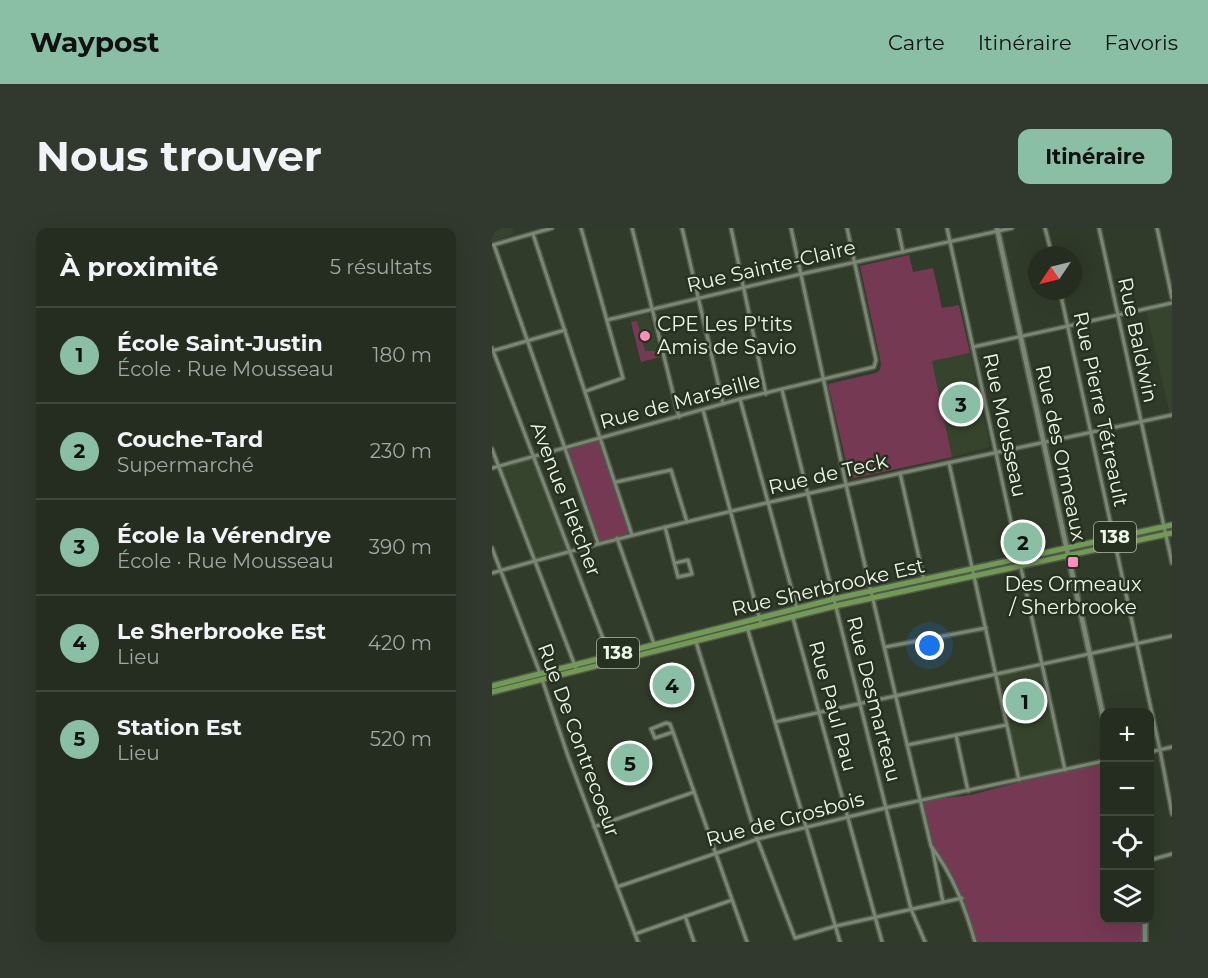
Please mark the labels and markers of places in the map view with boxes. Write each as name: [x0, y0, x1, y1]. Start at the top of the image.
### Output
place label: CPE Les P'tits Amis de Savio: [657, 312, 796, 359]
marker: CPE Les P'tits Amis de Savio: [638, 329, 652, 343]
pin: 3: [942, 382, 980, 426]
pin: 2: [1004, 520, 1042, 564]
marker: Des Ormeaux / Sherbrooke: [1066, 555, 1080, 569]
place label: Des Ormeaux / Sherbrooke: [1004, 572, 1142, 619]
pin: 4: [652, 662, 692, 708]
pin: 1: [1006, 678, 1044, 724]
pin: 5: [610, 740, 650, 786]

